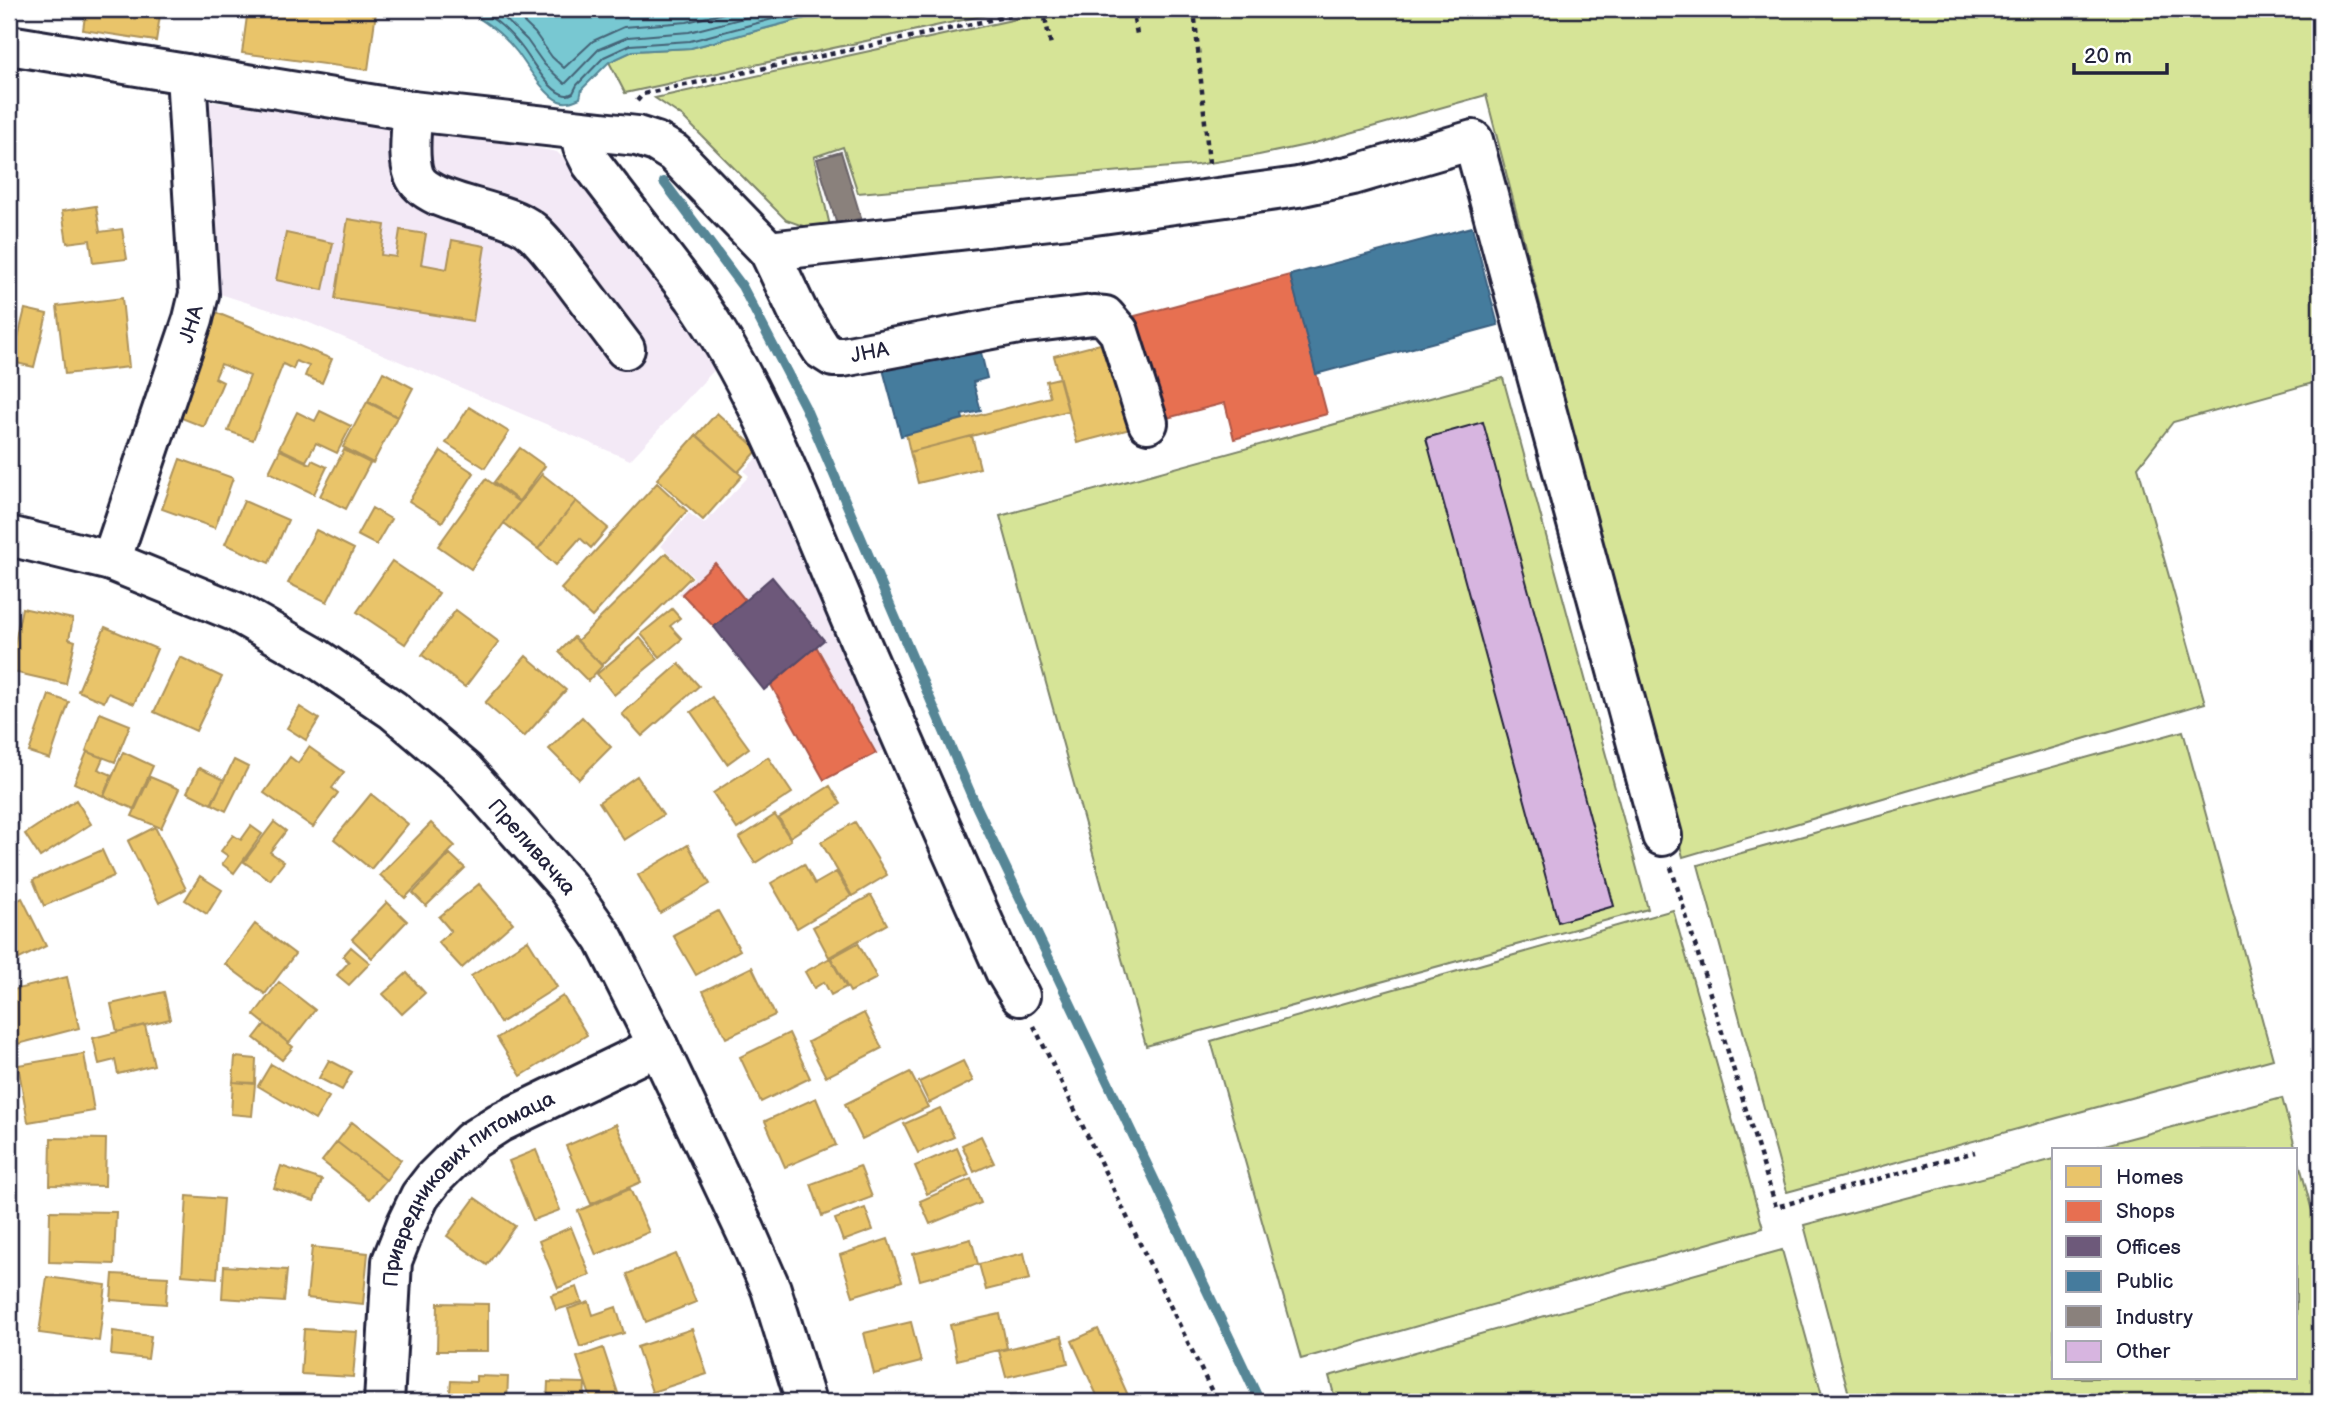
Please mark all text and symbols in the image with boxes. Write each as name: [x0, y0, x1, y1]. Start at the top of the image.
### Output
scale bar: [2074, 32, 2166, 76]
text: 20 m: [2084, 44, 2132, 69]
street label: ЈНА: [173, 303, 208, 346]
street label: ЈНА: [849, 336, 891, 368]
street label: Преливачка: [483, 793, 582, 900]
street label: Привредникових питомаца: [378, 1085, 559, 1287]
legend: [2052, 1148, 2298, 1380]
text: Homes: [2116, 1165, 2184, 1190]
text: Shops: [2116, 1199, 2175, 1224]
text: Offices: [2116, 1235, 2181, 1260]
text: Public: [2116, 1269, 2174, 1294]
text: Industry: [2116, 1305, 2194, 1330]
text: Other: [2116, 1339, 2171, 1364]

